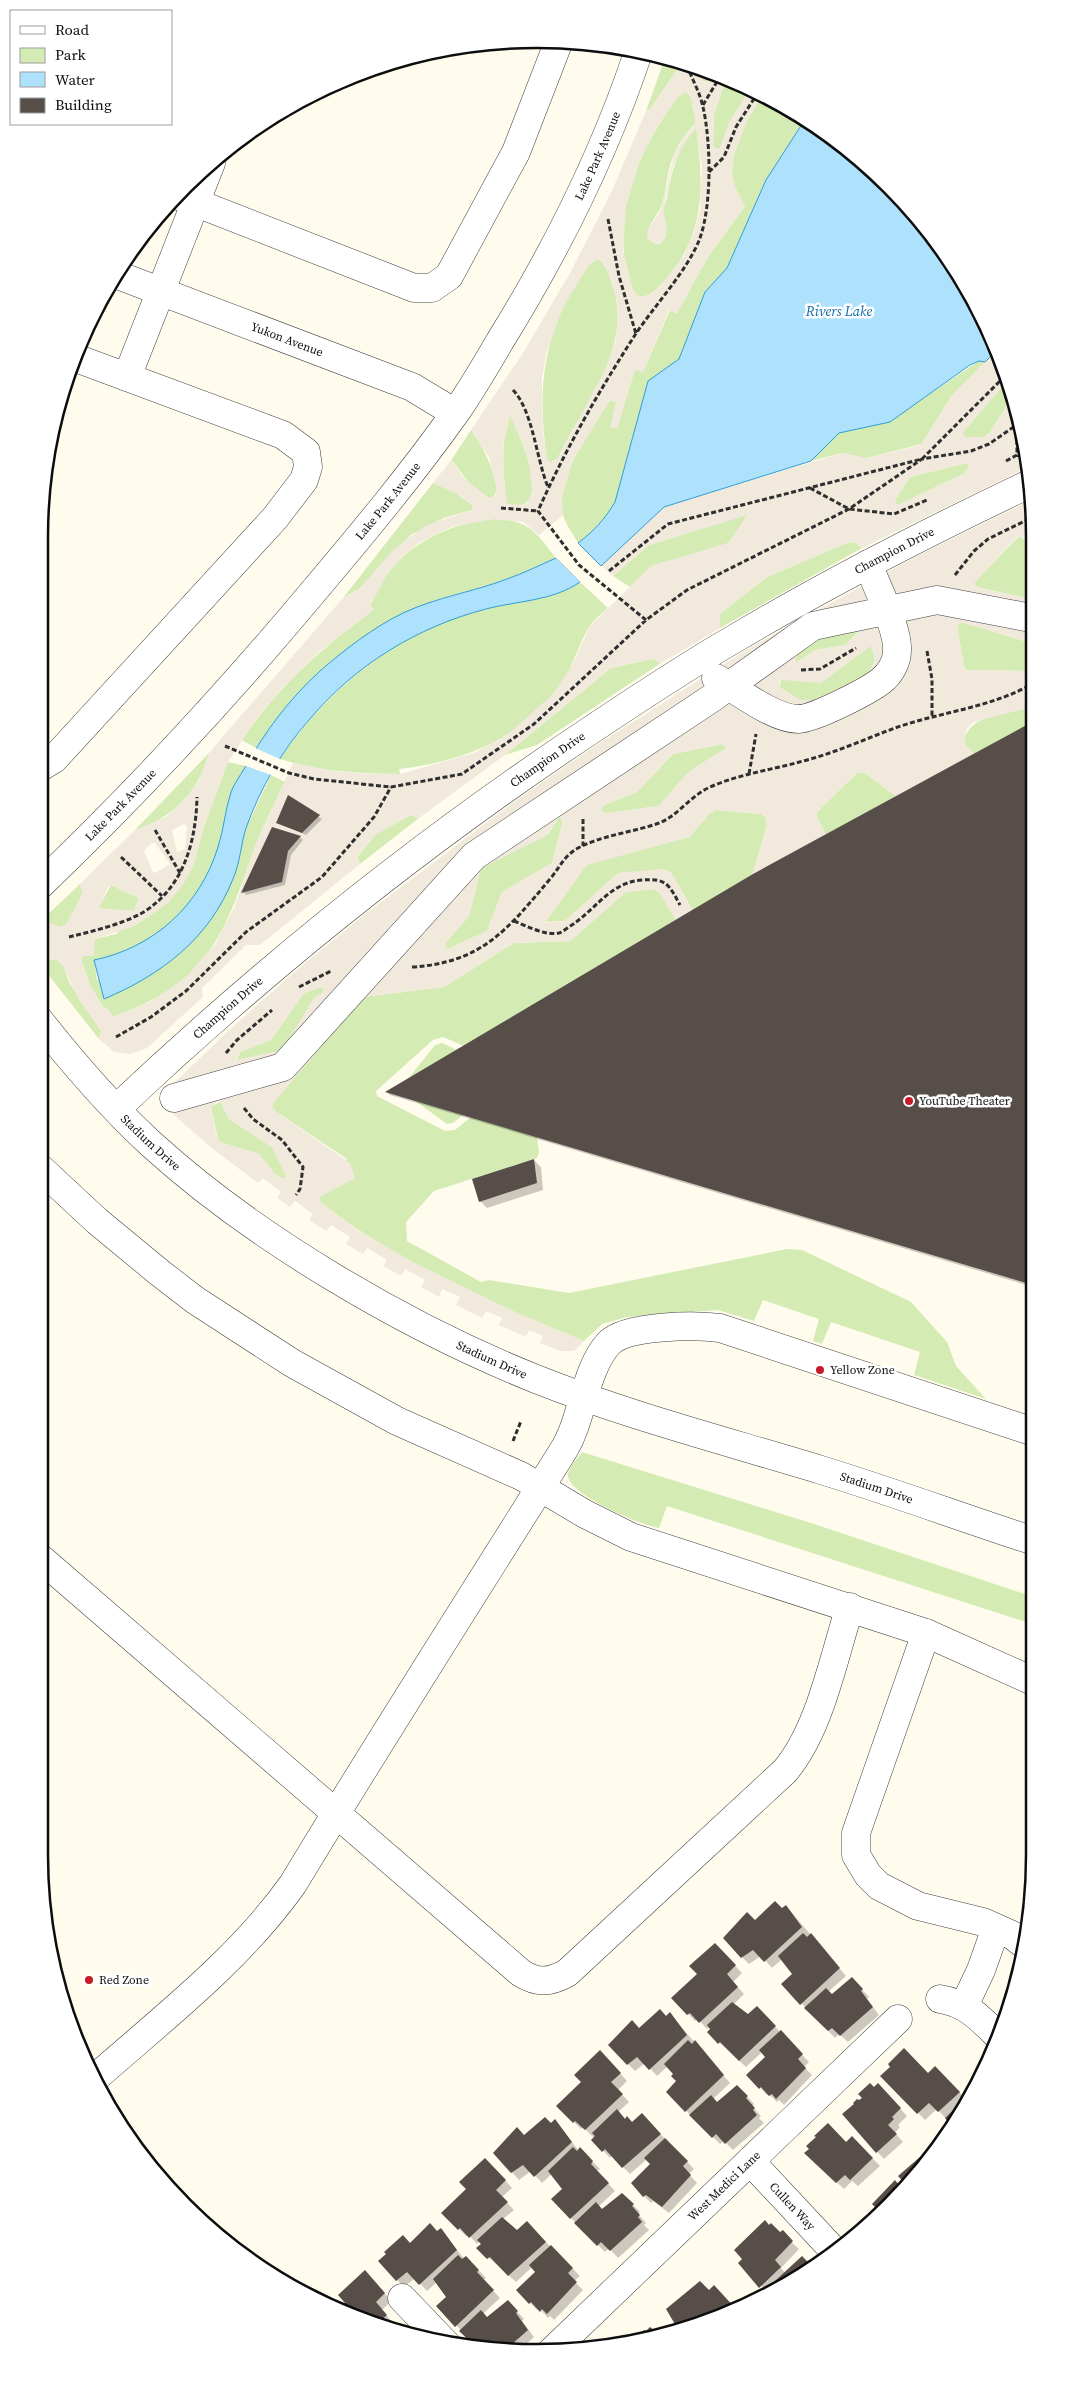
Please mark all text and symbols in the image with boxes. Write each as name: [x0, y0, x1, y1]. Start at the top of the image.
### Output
legend: [10, 10, 172, 125]
text: Road: [55, 19, 89, 40]
text: Park: [55, 44, 87, 65]
text: Water: [55, 69, 96, 90]
text: Building: [55, 94, 112, 115]
street label: Lake Park Avenue: [571, 109, 624, 203]
water label: Rivers Lake: [805, 301, 873, 321]
street label: Yukon Avenue: [249, 318, 325, 360]
street label: Lake Park Avenue: [352, 459, 424, 543]
street label: Champion Drive: [852, 524, 937, 578]
street label: Champion Drive: [507, 728, 588, 791]
street label: Lake Park Avenue: [81, 765, 160, 845]
street label: Champion Drive: [190, 973, 266, 1042]
place label: YouTube Theater: [919, 1093, 1010, 1109]
marker: YouTube Theater: [903, 1095, 915, 1107]
street label: Stadium Drive: [117, 1111, 184, 1174]
street label: Stadium Drive: [454, 1337, 530, 1383]
place label: Yellow Zone: [830, 1362, 895, 1378]
marker: Yellow Zone: [814, 1364, 826, 1376]
street label: Stadium Drive: [838, 1468, 915, 1507]
place label: Red Zone: [99, 1972, 149, 1988]
marker: Red Zone: [83, 1974, 95, 1986]
street label: West Medici Lane: [684, 2147, 764, 2224]
street label: Cullen Way: [766, 2179, 819, 2234]

